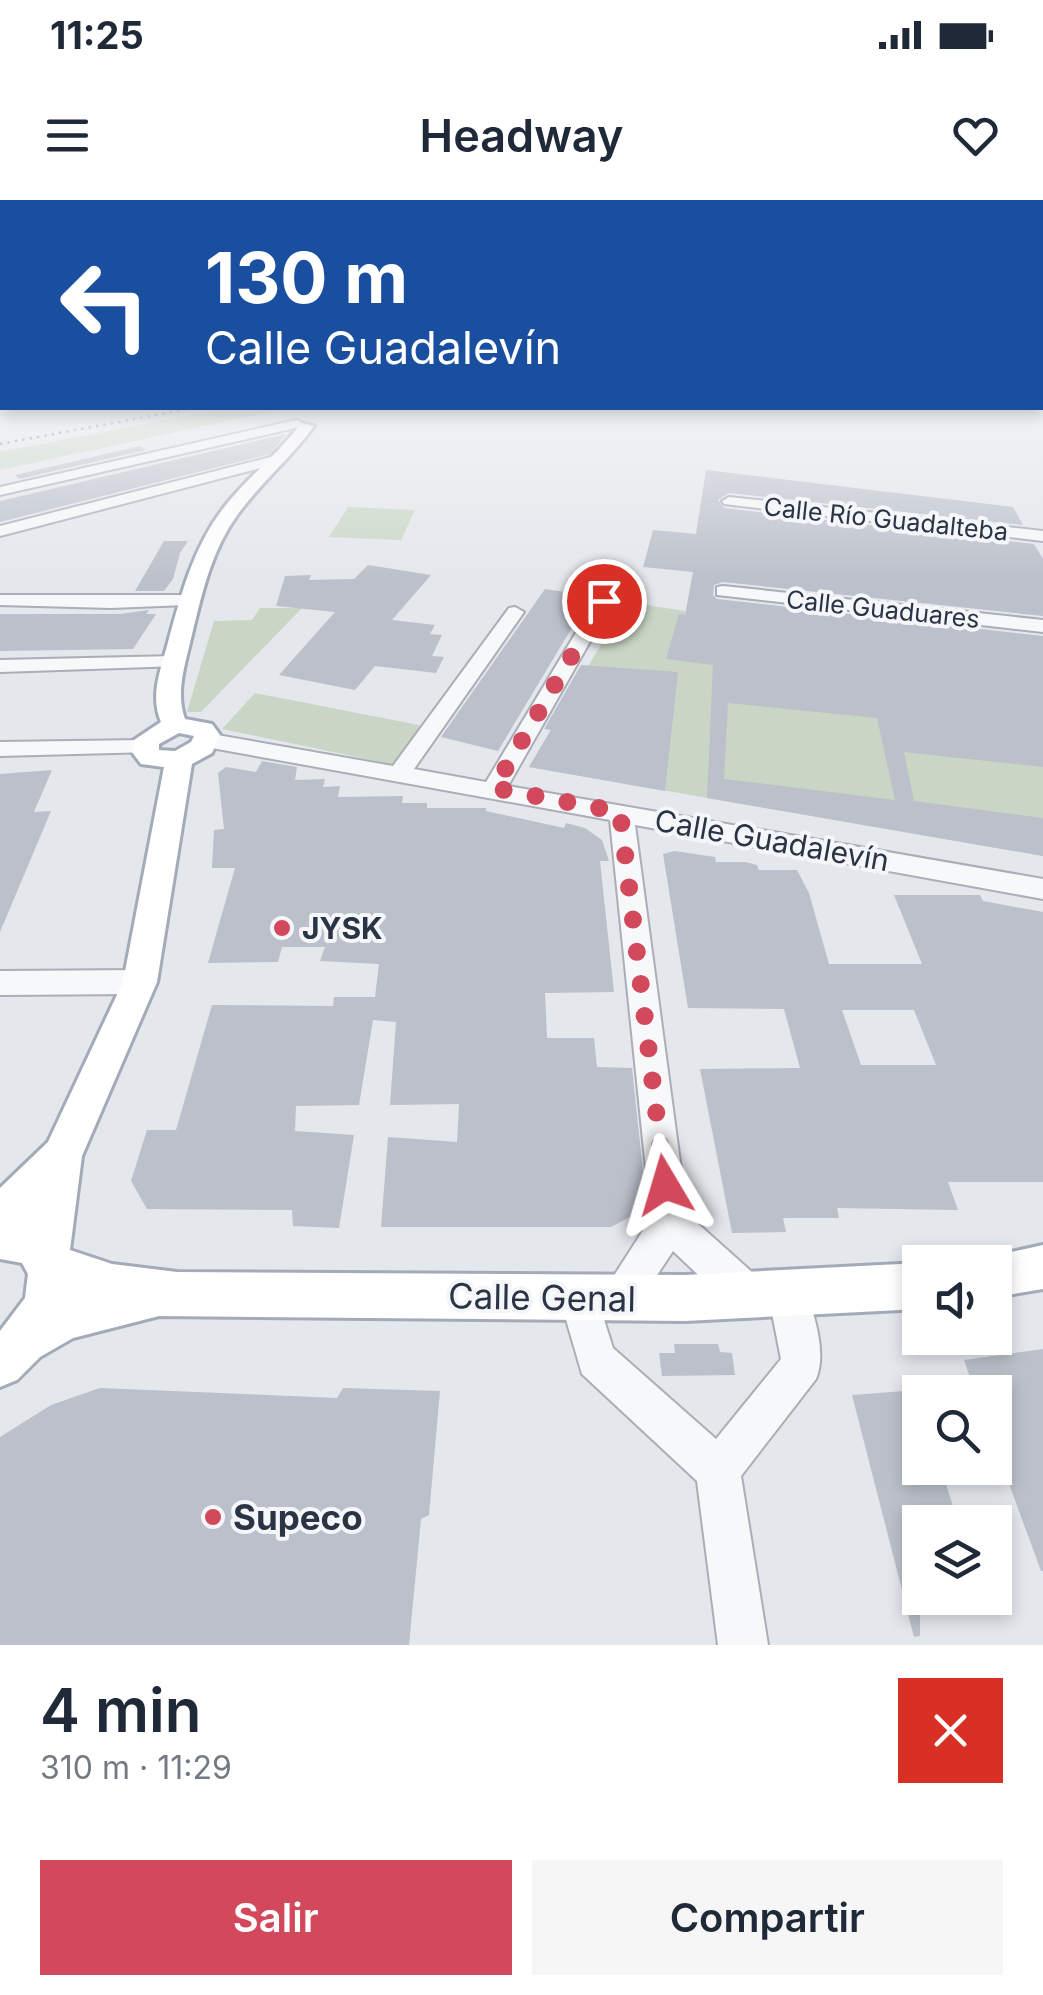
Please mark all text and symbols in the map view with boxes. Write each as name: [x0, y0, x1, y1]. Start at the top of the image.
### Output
text: 11:25: [50, 12, 144, 58]
icon: menu: [40, 108, 95, 163]
text: Headway: [420, 108, 623, 163]
icon: heart: [948, 108, 1003, 163]
text: 130 m: [205, 235, 408, 320]
icon: left: [40, 240, 170, 370]
text: Calle Guadalevín: [205, 320, 561, 375]
street label: Calle Río Guadalteba: [762, 491, 1010, 547]
pin: [562, 559, 647, 644]
icon: arrive: [577, 574, 632, 629]
street label: Calle Guaduares: [785, 584, 981, 634]
street label: Calle Guadalevín: [652, 802, 892, 878]
place label: JYSK: [302, 910, 383, 946]
marker: JYSK: [271, 917, 293, 939]
position arrow: [613, 1133, 717, 1237]
map controls: [902, 1245, 1012, 1615]
button: sound: [902, 1245, 1012, 1355]
street label: Calle Genal: [448, 1274, 636, 1320]
button: search: [902, 1375, 1012, 1485]
place label: Supeco: [233, 1496, 363, 1538]
button: layers: [902, 1505, 1012, 1615]
marker: Supeco: [202, 1506, 224, 1528]
text: 4 min: [40, 1674, 202, 1746]
button: close: [898, 1678, 1003, 1783]
text: 310 m · 11:29: [40, 1748, 232, 1787]
button: Salir: [40, 1860, 512, 1975]
button: Compartir: [532, 1860, 1003, 1975]

